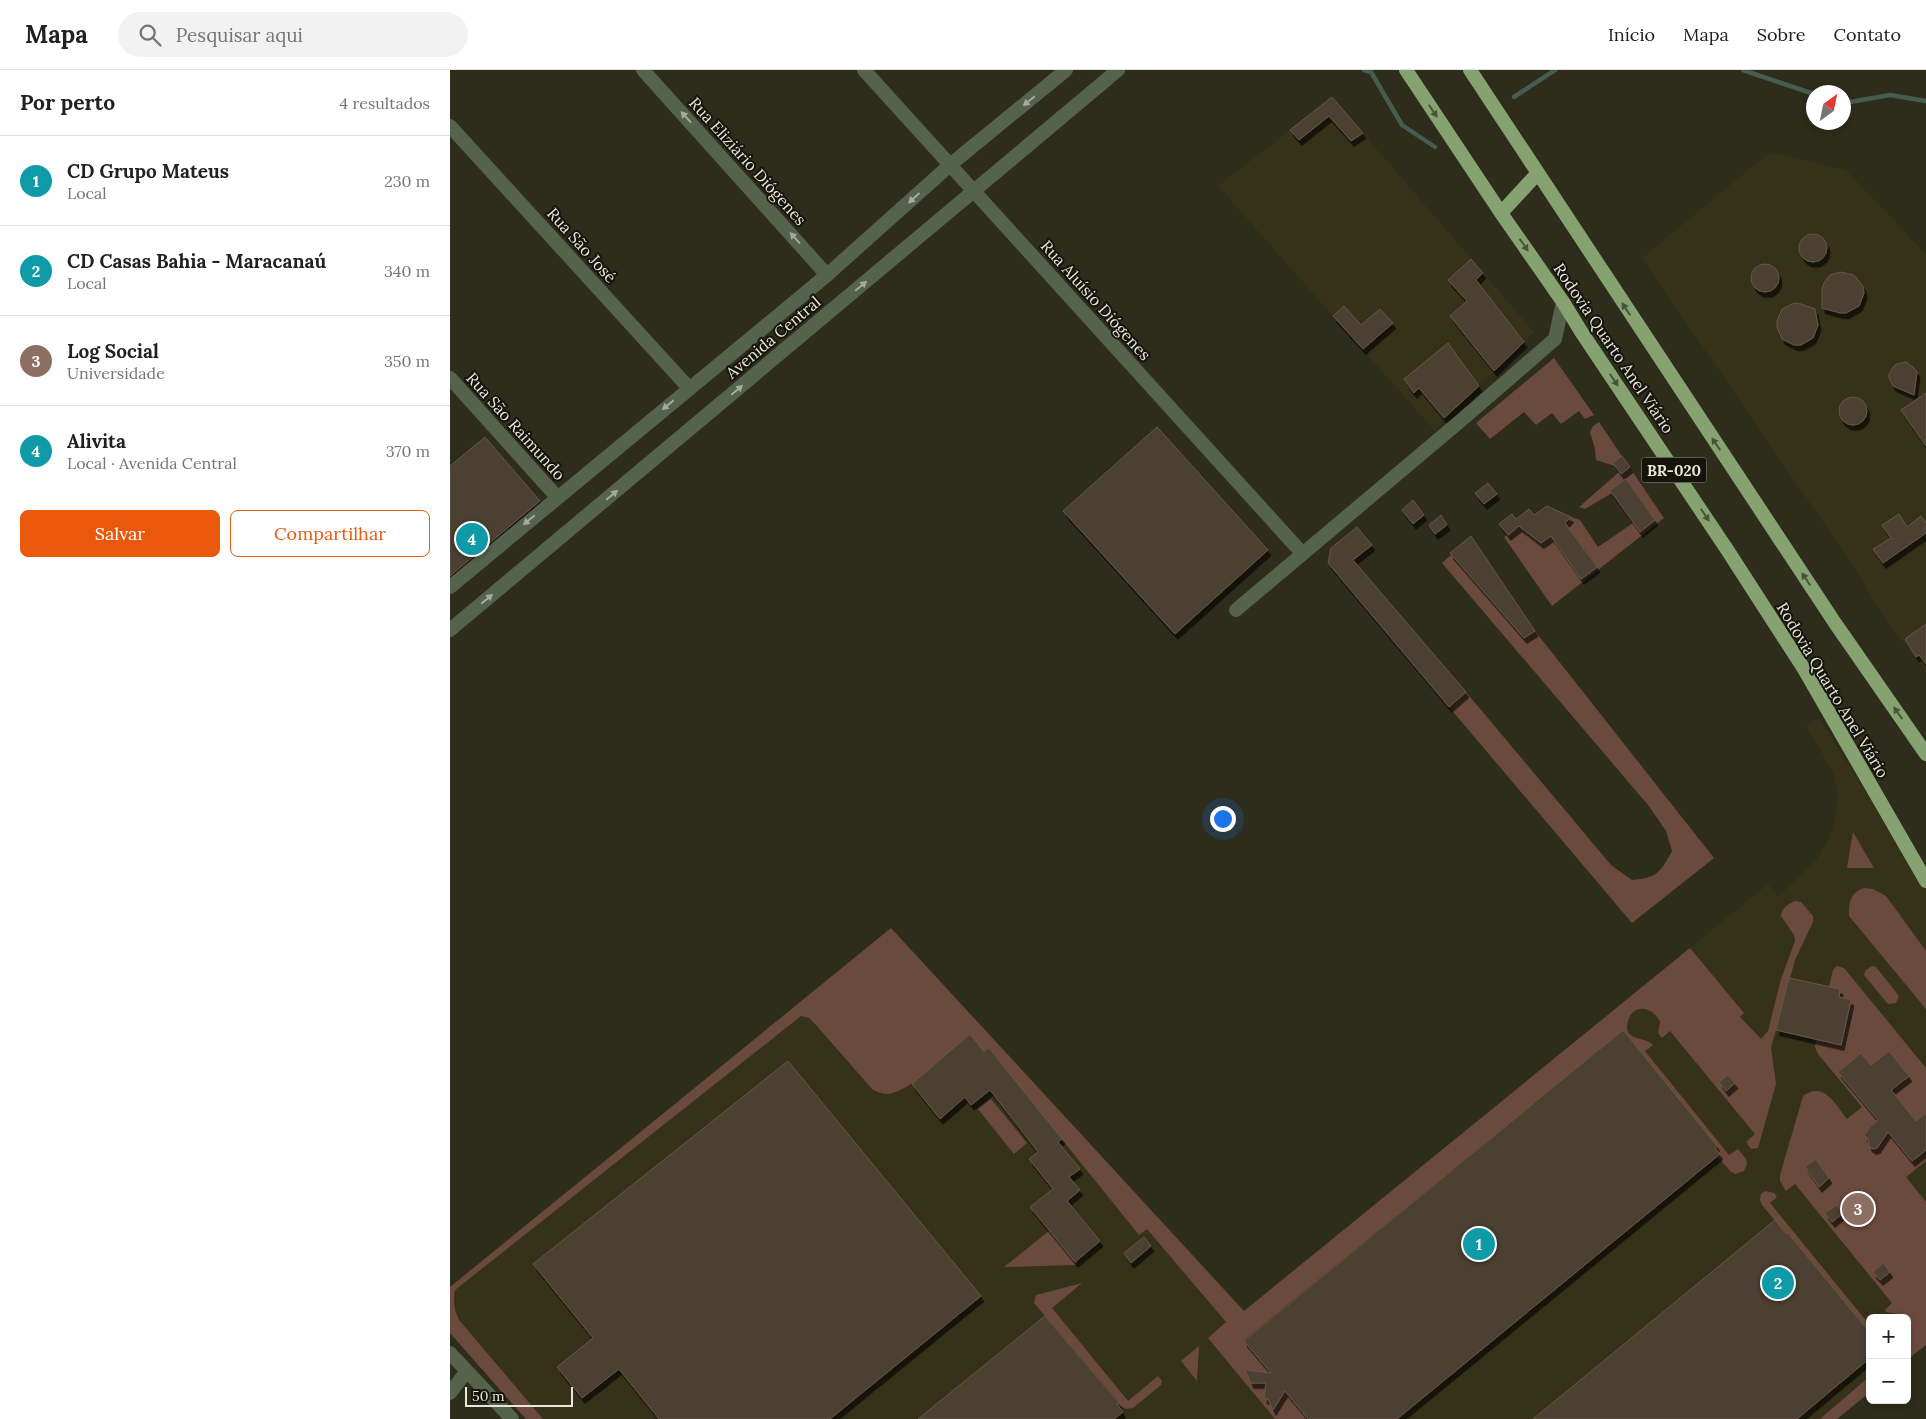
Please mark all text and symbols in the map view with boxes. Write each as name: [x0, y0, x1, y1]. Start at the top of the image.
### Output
search box: [118, 12, 468, 57]
text: Mapa: [25, 19, 88, 50]
icon: search: [136, 21, 164, 49]
text: Pesquisar aqui: [176, 23, 303, 47]
text: Início: [1608, 23, 1655, 46]
text: Mapa: [1683, 23, 1729, 46]
text: Sobre: [1757, 23, 1806, 46]
text: Contato: [1834, 23, 1901, 46]
north arrow: [1806, 85, 1851, 130]
text: Por perto: [20, 89, 115, 116]
text: 4 resultados: [340, 93, 430, 113]
street label: Rua Eliziário Diógenes: [685, 93, 811, 229]
one-way arrow: [1023, 95, 1035, 107]
one-way arrow: [1428, 104, 1438, 117]
one-way arrow: [680, 112, 692, 124]
text: CD Grupo Mateus: [67, 159, 229, 183]
text: 1: [33, 171, 39, 191]
text: 230 m: [384, 171, 430, 191]
text: Local: [67, 183, 107, 203]
one-way arrow: [908, 192, 920, 204]
street label: Rua São José: [543, 203, 621, 287]
one-way arrow: [789, 233, 801, 245]
street label: Rua Aluísio Diógenes: [1037, 236, 1155, 364]
one-way arrow: [1519, 238, 1529, 252]
text: CD Casas Bahia - Maracanaú: [67, 249, 326, 273]
street label: Rodovia Quarto Anel Viário: [1549, 259, 1679, 437]
text: 2: [32, 261, 40, 281]
text: 340 m: [384, 261, 430, 281]
text: Local: [67, 273, 107, 293]
one-way arrow: [854, 280, 867, 291]
street label: Avenida Central: [721, 292, 824, 383]
one-way arrow: [1622, 302, 1631, 315]
text: Log Social: [67, 339, 159, 363]
text: 3: [32, 351, 40, 371]
text: 350 m: [384, 351, 430, 371]
text: Universidade: [67, 363, 165, 383]
street label: Rua São Raimundo: [462, 368, 570, 484]
one-way arrow: [1609, 374, 1619, 387]
one-way arrow: [730, 385, 743, 396]
one-way arrow: [662, 400, 675, 411]
text: Alivita: [67, 429, 126, 453]
one-way arrow: [1712, 437, 1721, 451]
text: 4: [32, 441, 40, 461]
text: 370 m: [386, 441, 430, 461]
text: Local · Avenida Central: [67, 453, 237, 473]
road number: BR-020: [1642, 458, 1706, 482]
one-way arrow: [605, 489, 618, 500]
one-way arrow: [1700, 509, 1709, 522]
button: Salvar: [20, 510, 220, 557]
button: Compartilhar: [230, 510, 430, 557]
one-way arrow: [523, 515, 536, 526]
pin: 4: [456, 520, 488, 558]
one-way arrow: [1802, 573, 1811, 586]
one-way arrow: [481, 593, 493, 605]
street label: Rodovia Quarto Anel Viário: [1773, 599, 1893, 781]
one-way arrow: [1893, 707, 1903, 720]
your location: [1210, 806, 1236, 832]
pin: 3: [1842, 1190, 1874, 1228]
pin: 1: [1463, 1225, 1495, 1263]
pin: 2: [1762, 1264, 1794, 1302]
map controls: [1866, 1314, 1911, 1404]
button: +: [1866, 1314, 1911, 1359]
button: −: [1866, 1359, 1911, 1404]
scale bar: [465, 1384, 572, 1407]
text: 50 m: [472, 1387, 505, 1405]

